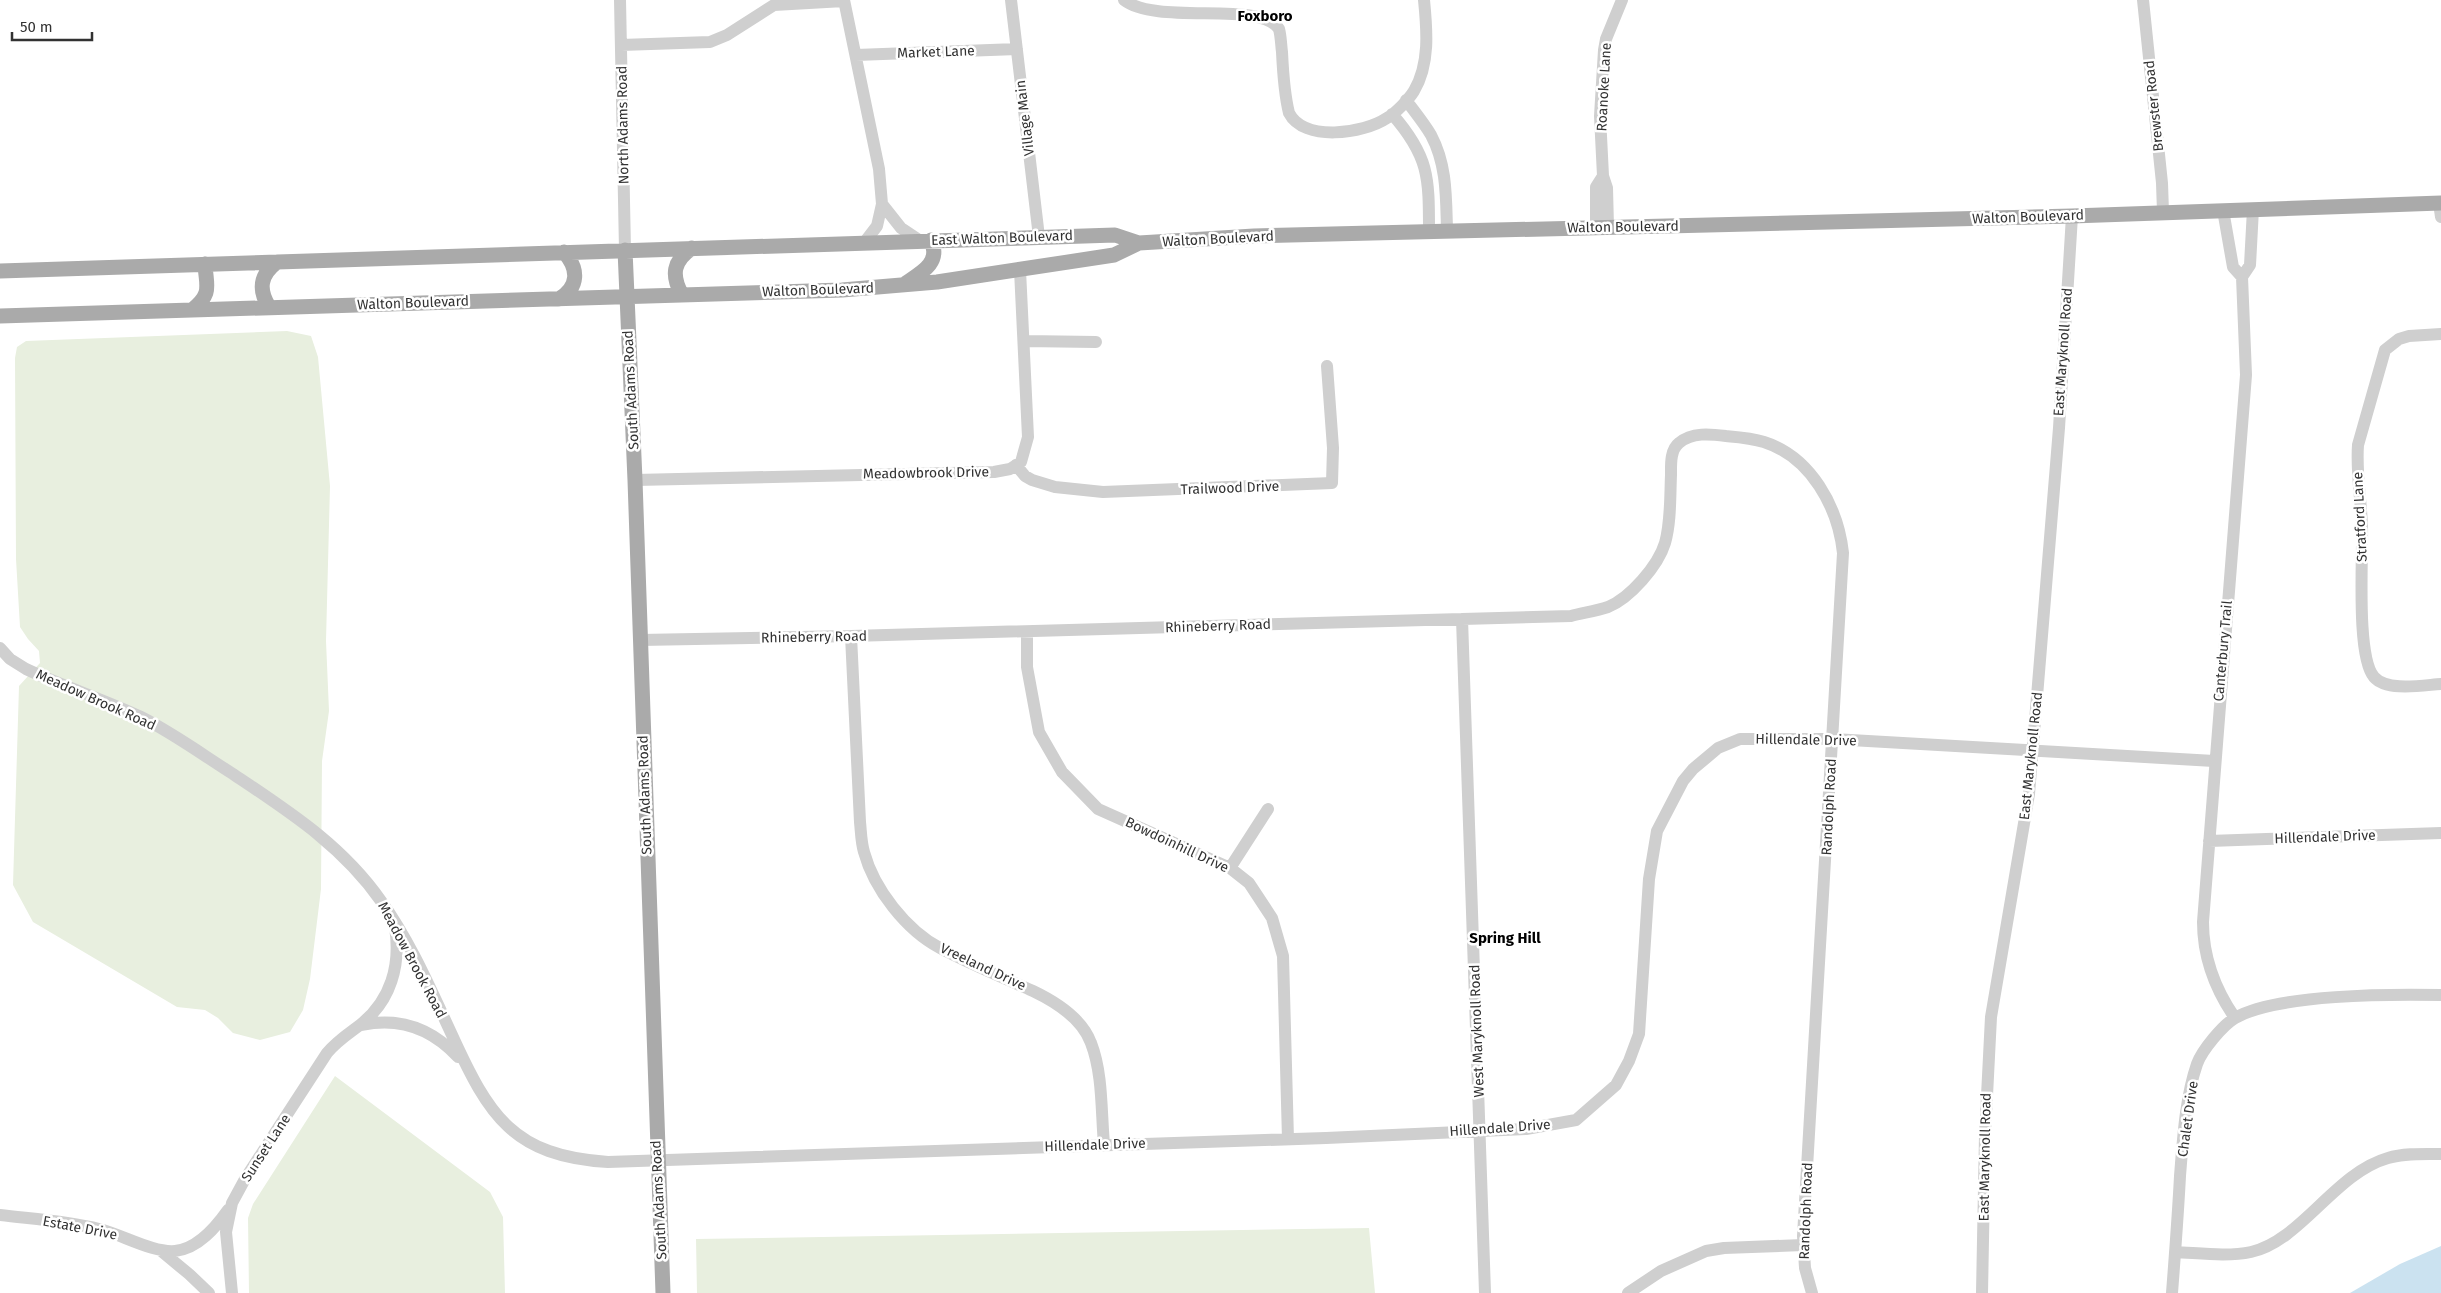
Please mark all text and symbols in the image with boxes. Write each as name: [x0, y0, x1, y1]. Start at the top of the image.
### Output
district label: Foxboro: [1237, 7, 1293, 25]
scale bar: [12, 10, 92, 42]
text: 50 m: [20, 18, 53, 36]
street label: Market Lane: [897, 42, 975, 62]
street label: Roanoke Lane: [1593, 42, 1615, 132]
street label: Brewster Road: [2141, 60, 2167, 152]
street label: North Adams Road: [613, 66, 633, 184]
street label: Village Main: [1012, 79, 1038, 157]
street label: Walton Boulevard: [1972, 207, 2084, 227]
street label: Walton Boulevard: [1567, 218, 1679, 236]
street label: East Walton Boulevard: [931, 227, 1073, 249]
street label: Walton Boulevard: [1162, 228, 1274, 250]
street label: Walton Boulevard: [762, 280, 874, 300]
street label: East Maryknoll Road: [2050, 287, 2076, 417]
street label: Walton Boulevard: [357, 293, 469, 313]
street label: South Adams Road: [619, 330, 643, 450]
street label: Meadowbrook Drive: [863, 463, 989, 483]
street label: Stratford Lane: [2349, 471, 2371, 563]
street label: Trailwood Drive: [1180, 478, 1280, 498]
street label: Canterbury Trail: [2210, 600, 2236, 702]
street label: Rhineberry Road: [1165, 616, 1271, 636]
street label: Rhineberry Road: [761, 628, 867, 646]
street label: Meadow Brook Road: [33, 666, 159, 734]
street label: East Maryknoll Road: [2016, 691, 2046, 821]
street label: Hillendale Drive: [1755, 731, 1857, 749]
street label: South Adams Road: [634, 735, 656, 855]
street label: Randolph Road: [1818, 758, 1840, 856]
street label: Bowdoinhill Drive: [1123, 814, 1231, 876]
street label: Hillendale Drive: [2274, 827, 2376, 847]
street label: Meadow Brook Road: [374, 899, 450, 1021]
district label: Spring Hill: [1469, 929, 1541, 947]
street label: Vreeland Drive: [937, 940, 1029, 994]
street label: West Maryknoll Road: [1466, 964, 1488, 1098]
street label: Chalet Drive: [2174, 1080, 2202, 1158]
street label: East Maryknoll Road: [1975, 1093, 1995, 1221]
street label: Sunset Lane: [238, 1111, 294, 1185]
street label: Hillendale Drive: [1449, 1116, 1551, 1140]
street label: Hillendale Drive: [1044, 1135, 1146, 1155]
street label: South Adams Road: [647, 1140, 671, 1260]
street label: Randolph Road: [1796, 1162, 1816, 1260]
street label: Estate Drive: [41, 1212, 119, 1244]

